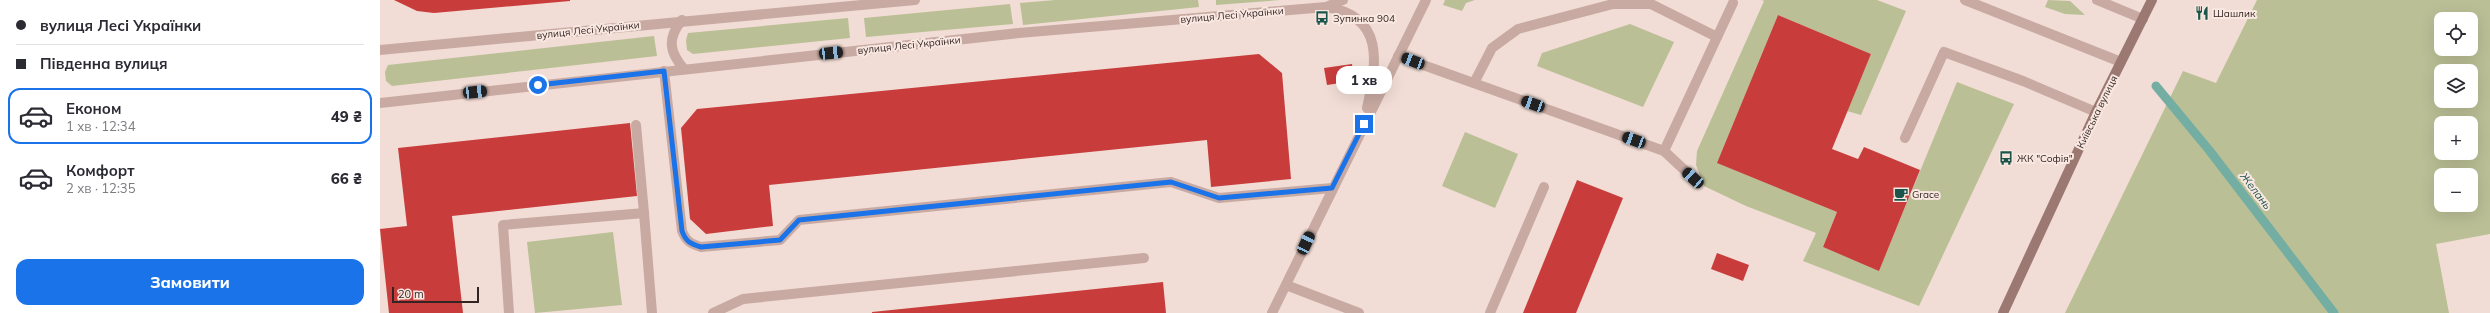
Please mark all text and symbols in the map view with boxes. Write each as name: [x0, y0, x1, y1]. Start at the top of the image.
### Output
street label: вулиця Лесі Українки: [1180, 4, 1284, 26]
restaurant icon: Шашлик: [2194, 5, 2210, 21]
place label: Шашлик: [2213, 7, 2256, 20]
bus stop icon: Зупинка 904: [1314, 10, 1330, 26]
place label: Зупинка 904: [1333, 12, 1395, 25]
map controls: [2434, 12, 2478, 212]
button: locate: [2434, 12, 2478, 56]
text: вулиця Лесі Українки: [40, 16, 201, 35]
street label: вулиця Лесі Українки: [536, 18, 640, 42]
street label: вулиця Лесі Українки: [857, 33, 961, 57]
car: [818, 46, 844, 60]
car: [1400, 51, 1426, 71]
text: Південна вулиця: [40, 54, 168, 73]
button: layers: [2434, 64, 2478, 108]
callout: 1 хв: [1336, 66, 1392, 94]
text: 1 хв: [1351, 72, 1377, 88]
street label: Київська вулиця: [2074, 74, 2120, 150]
route start: [529, 76, 547, 94]
car: [462, 85, 488, 99]
car: [1520, 94, 1546, 114]
icon: car: [18, 98, 54, 134]
text: Економ: [66, 99, 121, 118]
text: 49 ₴: [331, 107, 362, 126]
route end: [1355, 115, 1373, 133]
button: +: [2434, 116, 2478, 160]
text: 1 хв · 12:34: [66, 118, 135, 134]
car: [1621, 130, 1647, 150]
bus stop icon: ЖК "Софія": [1998, 150, 2014, 166]
place label: ЖК "Софія": [2017, 152, 2073, 165]
icon: car: [18, 160, 54, 196]
text: Комфорт: [66, 161, 135, 180]
car: [1680, 166, 1706, 190]
button: −: [2434, 168, 2478, 212]
text: 66 ₴: [331, 169, 362, 188]
water label: Желань: [2237, 169, 2275, 212]
text: 2 хв · 12:35: [66, 180, 135, 196]
cafe icon: Grace: [1893, 186, 1909, 202]
place label: Grace: [1912, 188, 1939, 201]
car: [1295, 230, 1317, 256]
button: Замовити: [16, 259, 364, 305]
scale bar: [392, 285, 479, 304]
text: 20 m: [398, 287, 424, 301]

